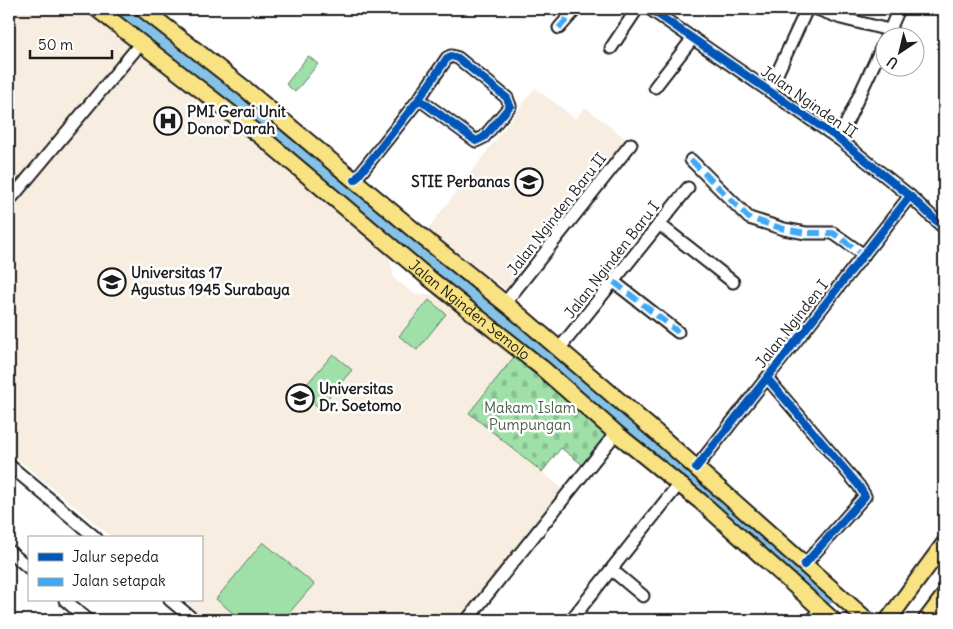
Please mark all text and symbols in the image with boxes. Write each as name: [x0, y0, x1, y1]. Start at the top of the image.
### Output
scale bar: [30, 28, 112, 60]
north arrow: [876, 28, 926, 78]
text: 50 m: [38, 35, 73, 54]
text: U: [883, 53, 902, 73]
street label: Jalan Nginden II: [757, 61, 861, 142]
place label: PMI Gerai Unit Donor Darah: [187, 102, 287, 138]
hospital icon: PMI Gerai Unit Donor Darah: [153, 106, 183, 136]
street label: Jalan Nginden Baru II: [504, 149, 610, 279]
school or university icon: STIE Perbanas: [514, 167, 544, 197]
place label: STIE Perbanas: [411, 172, 510, 191]
street label: Jalan Nginden Baru I: [561, 198, 663, 322]
street label: Jalan Nginden Semolo: [405, 255, 534, 364]
place label: Universitas 17 Agustus 1945 Surabaya: [131, 263, 290, 300]
school or university icon: Universitas 17 Agustus 1945 Surabaya: [97, 267, 127, 297]
street label: Jalan Nginden I: [751, 276, 832, 372]
place label: Universitas Dr. Soetomo: [319, 379, 402, 415]
school or university icon: Universitas Dr. Soetomo: [285, 383, 315, 413]
park label: Makam Islam Pumpungan: [484, 398, 576, 434]
legend: [28, 536, 202, 602]
text: Jalur sepeda: [72, 547, 159, 566]
text: Jalan setapak: [72, 571, 166, 590]

